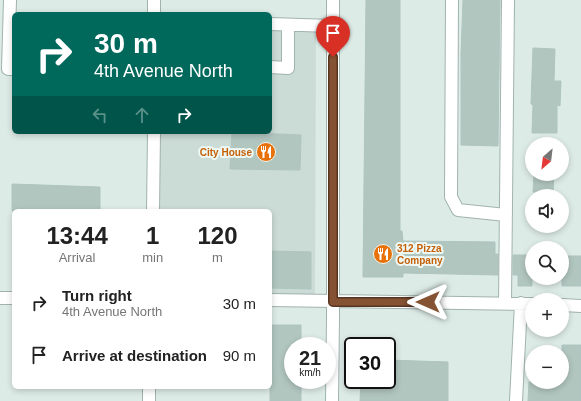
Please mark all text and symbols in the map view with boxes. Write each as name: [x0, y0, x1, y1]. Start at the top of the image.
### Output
pin: [316, 16, 350, 57]
icon: arrive: [322, 22, 344, 44]
icon: right: [28, 28, 80, 80]
text: 30 m: [94, 28, 158, 59]
text: 4th Avenue North: [94, 61, 233, 81]
icon: left: [89, 104, 111, 126]
icon: ahead: [131, 104, 153, 126]
icon: right: [173, 104, 195, 126]
north arrow: [525, 137, 569, 181]
map controls: [525, 137, 569, 389]
restaurant icon: City House: [255, 141, 277, 163]
place label: City House: [200, 147, 252, 158]
button: sound: [525, 189, 569, 233]
text: 13:44: [46, 222, 108, 249]
text: 1: [146, 222, 159, 249]
text: 120: [198, 222, 238, 249]
button: search: [525, 241, 569, 285]
restaurant icon: 312 Pizza Company: [372, 243, 394, 265]
place label: 312 Pizza Company: [397, 243, 443, 266]
text: Arrival: [59, 250, 96, 265]
text: min: [142, 250, 163, 265]
text: m: [212, 250, 223, 265]
position arrow: [407, 281, 449, 323]
text: Turn right: [62, 287, 132, 304]
icon: right: [28, 292, 50, 314]
button: +: [525, 293, 569, 337]
text: 30 m: [223, 295, 256, 312]
text: 4th Avenue North: [62, 304, 162, 319]
speed limit sign: 30: [344, 337, 396, 389]
icon: arrive: [28, 344, 50, 366]
button: −: [525, 345, 569, 389]
text: Arrive at destination: [62, 347, 207, 364]
text: 90 m: [223, 347, 256, 364]
text: 21: [299, 347, 321, 369]
text: km/h: [299, 367, 321, 378]

